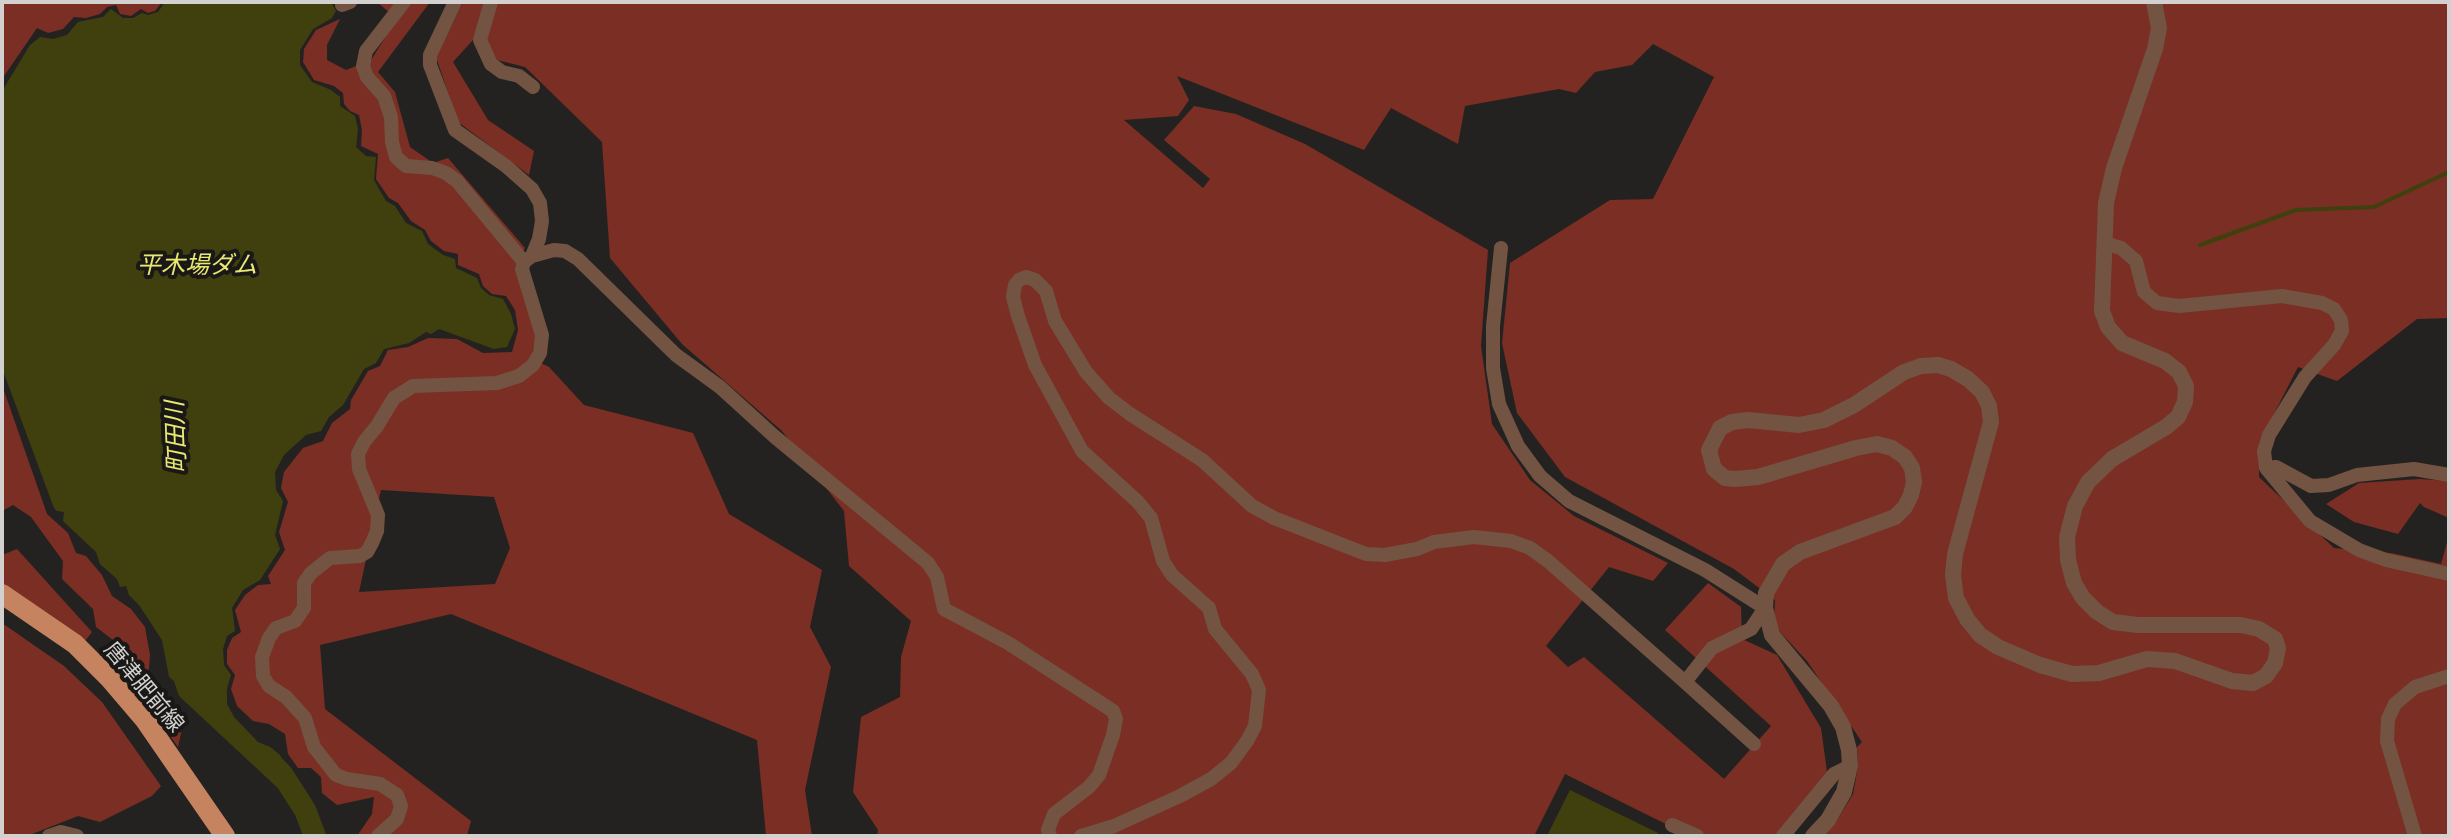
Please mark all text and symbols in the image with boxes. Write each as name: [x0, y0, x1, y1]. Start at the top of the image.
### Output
water label: 平木場ダム: [137, 251, 257, 279]
water label: 町田川: [160, 401, 192, 473]
street label: 唐津肥前線: [99, 636, 189, 738]

